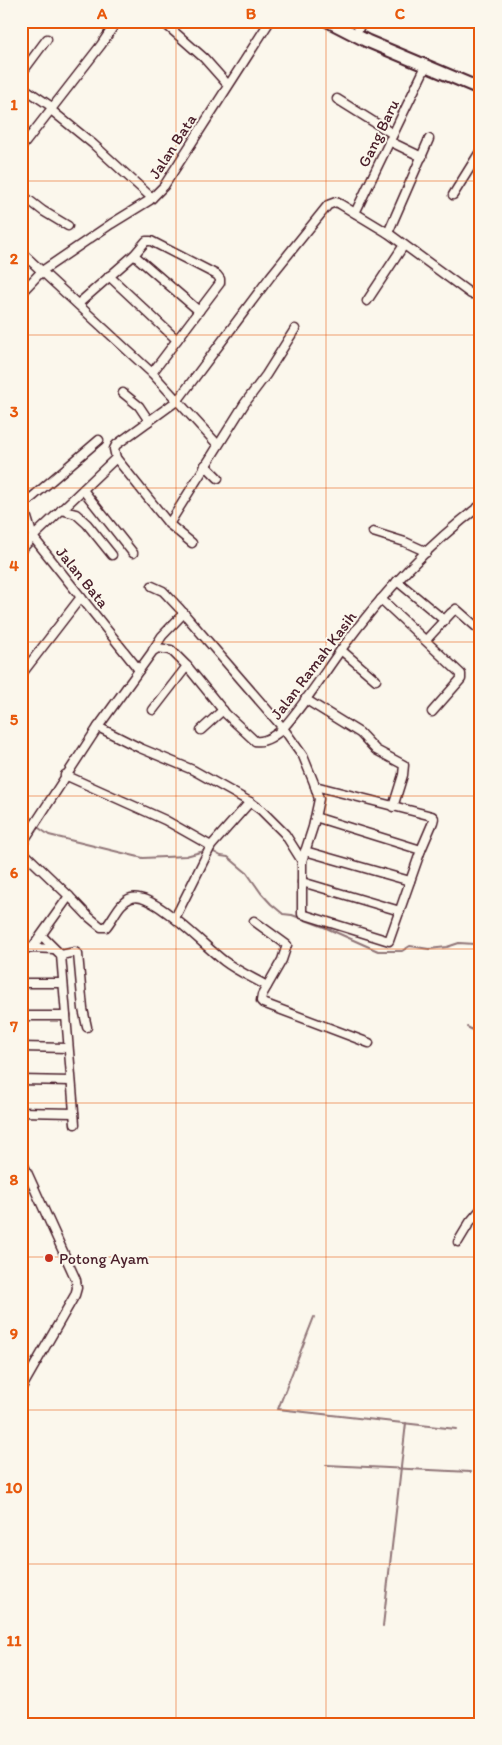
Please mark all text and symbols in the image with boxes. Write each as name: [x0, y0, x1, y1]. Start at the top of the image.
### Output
text: A: [96, 4, 108, 23]
text: B: [246, 4, 257, 23]
text: C: [395, 4, 406, 23]
text: 1: [10, 95, 18, 114]
street label: Gang Baru: [354, 96, 403, 170]
street label: Jalan Bata: [145, 110, 201, 182]
text: 2: [10, 249, 19, 268]
text: 3: [10, 402, 19, 421]
street label: Jalan Bata: [52, 543, 113, 612]
text: 4: [9, 556, 19, 575]
street label: Jalan Ramah Kasih: [267, 607, 361, 723]
text: 5: [10, 710, 19, 729]
text: 6: [10, 863, 19, 882]
text: 7: [9, 1017, 18, 1036]
text: 8: [10, 1170, 19, 1189]
place label: Potong Ayam: [59, 1249, 149, 1268]
marker: Potong Ayam: [43, 1252, 55, 1264]
text: 9: [10, 1324, 18, 1343]
text: 10: [5, 1478, 23, 1497]
text: 11: [7, 1631, 22, 1650]

